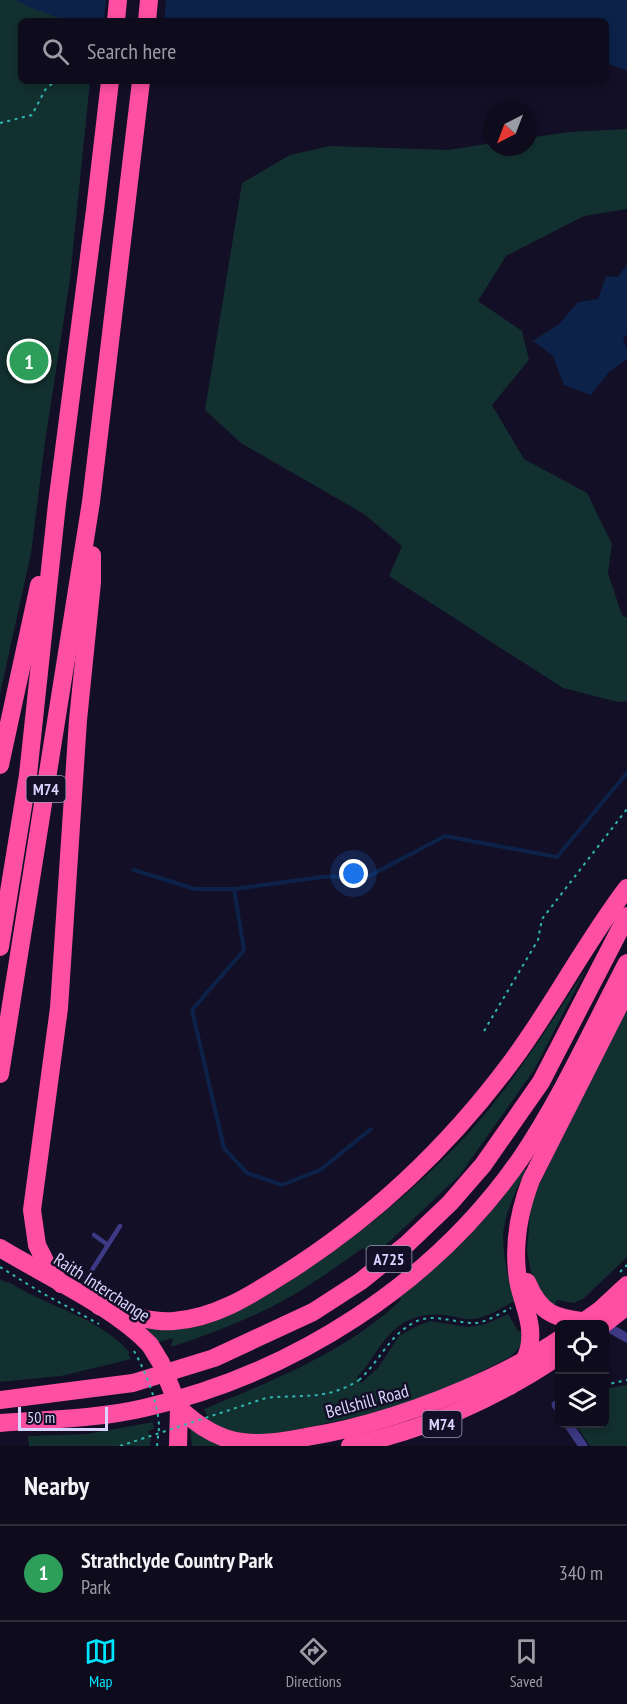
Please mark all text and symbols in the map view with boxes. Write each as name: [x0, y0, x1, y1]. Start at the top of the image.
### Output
search box: [18, 18, 609, 84]
icon: search: [39, 35, 72, 68]
text: Search here: [87, 37, 176, 65]
north arrow: [483, 102, 537, 156]
pin: 1: [9, 338, 48, 384]
road number: M74: [26, 776, 66, 802]
your location: [339, 859, 368, 888]
road number: A725: [366, 1246, 412, 1272]
street label: Raith Interchange: [49, 1247, 155, 1327]
map controls: [555, 1320, 609, 1428]
button: locate: [555, 1320, 609, 1374]
button: layers: [555, 1374, 609, 1428]
street label: Bellshill Road: [323, 1379, 411, 1423]
scale bar: [18, 1404, 108, 1432]
text: 50 m: [27, 1407, 55, 1427]
road number: M74: [422, 1411, 462, 1437]
text: Nearby: [24, 1469, 89, 1502]
text: Strathclyde Country Park: [81, 1546, 273, 1574]
text: 1: [39, 1560, 48, 1586]
text: 340 m: [559, 1560, 603, 1586]
text: Park: [81, 1574, 111, 1600]
tab: Map: [84, 1635, 117, 1691]
tab: Directions: [286, 1635, 341, 1691]
tab: Saved: [510, 1635, 543, 1691]

